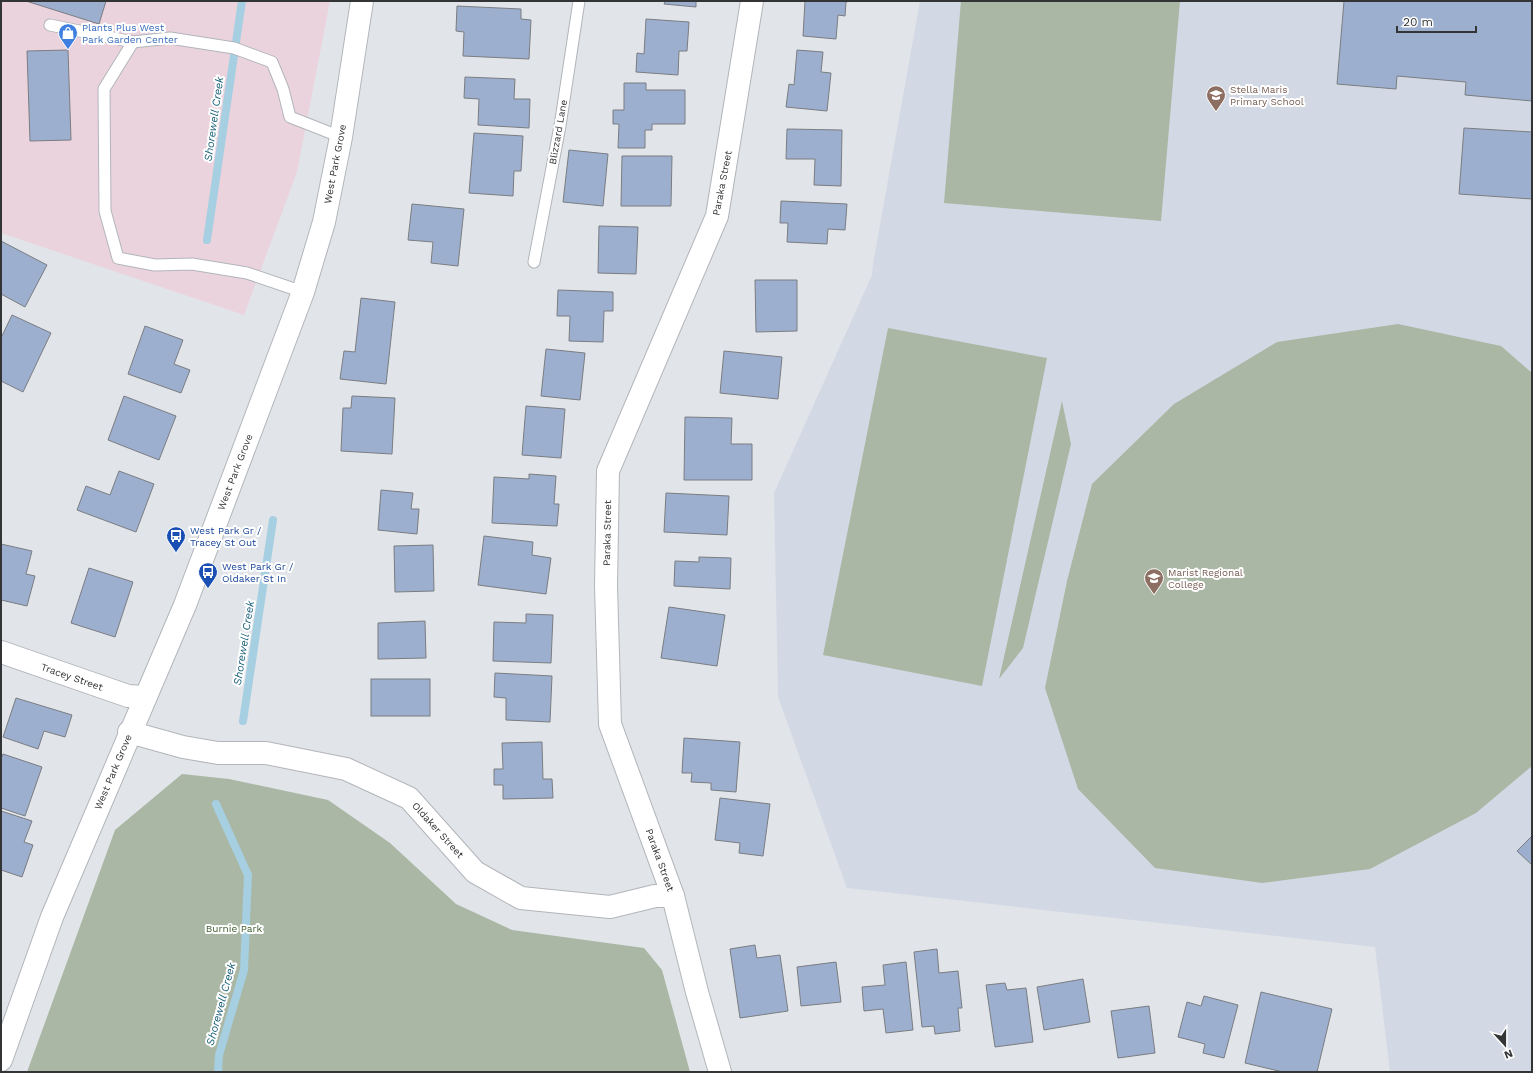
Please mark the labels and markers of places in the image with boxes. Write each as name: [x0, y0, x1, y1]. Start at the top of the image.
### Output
shop icon: Plants Plus West Park Garden Center: [57, 22, 79, 50]
place label: Plants Plus West Park Garden Center: [82, 22, 178, 45]
school or university icon: Stella Maris Primary School: [1205, 84, 1227, 112]
place label: Stella Maris Primary School: [1230, 84, 1304, 107]
bus stop icon: West Park Gr / Tracey St Out: [165, 525, 187, 553]
place label: West Park Gr / Tracey St Out: [190, 525, 262, 548]
bus stop icon: West Park Gr / Oldaker St In: [197, 561, 219, 589]
place label: West Park Gr / Oldaker St In: [222, 561, 294, 584]
school or university icon: Marist Regional College: [1143, 567, 1165, 595]
place label: Marist Regional College: [1168, 567, 1243, 590]

